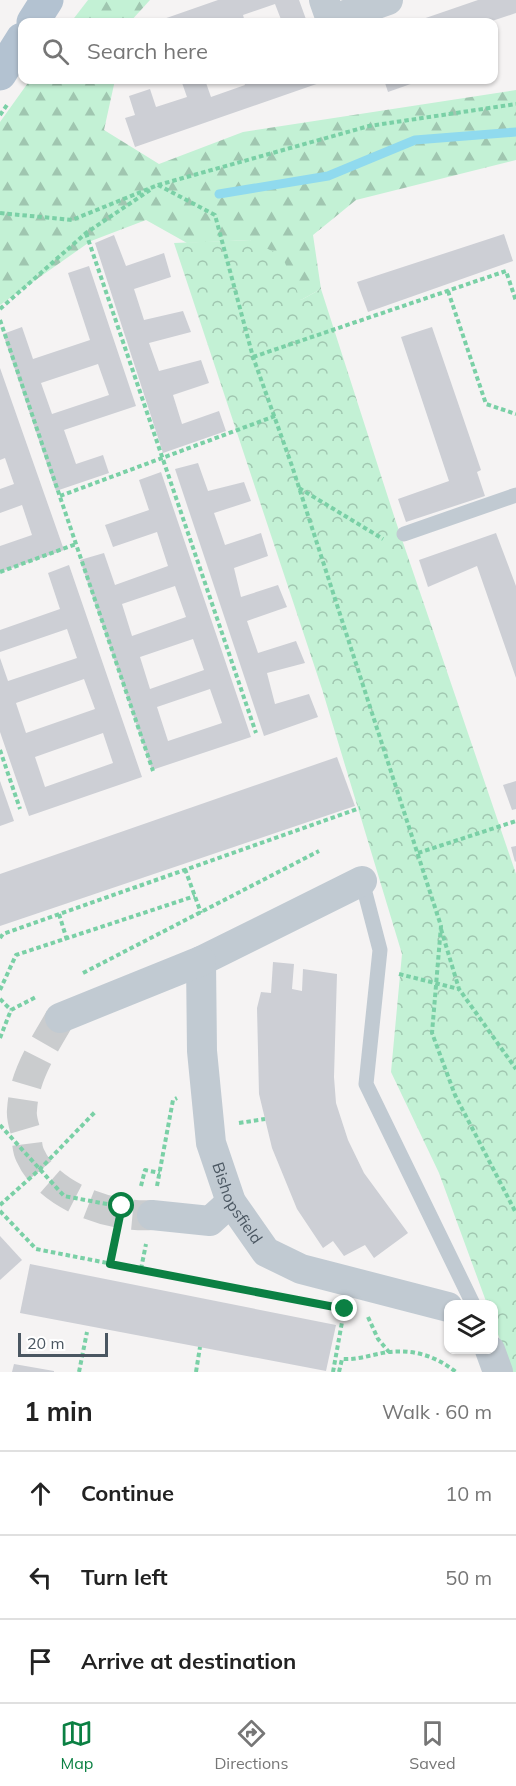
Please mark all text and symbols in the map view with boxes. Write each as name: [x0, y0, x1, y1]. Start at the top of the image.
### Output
search box: [18, 18, 498, 84]
icon: search: [39, 35, 72, 68]
text: Search here: [87, 37, 208, 65]
street label: Bishopsfield: [208, 1159, 267, 1247]
route start: [108, 1192, 134, 1218]
route end: [331, 1295, 357, 1321]
map controls: [444, 1300, 498, 1354]
button: layers: [444, 1300, 498, 1354]
scale bar: [18, 1330, 108, 1358]
text: 20 m: [27, 1333, 64, 1353]
text: 1 min: [24, 1395, 93, 1428]
text: Walk · 60 m: [382, 1399, 492, 1424]
icon: ahead: [24, 1477, 57, 1510]
text: Continue: [81, 1479, 174, 1507]
text: 10 m: [445, 1481, 492, 1506]
icon: left: [24, 1561, 57, 1594]
text: Turn left: [81, 1563, 168, 1591]
text: 50 m: [445, 1565, 492, 1590]
icon: arrive: [24, 1645, 57, 1678]
text: Arrive at destination: [81, 1647, 296, 1675]
tab: Map: [60, 1717, 93, 1773]
tab: Directions: [214, 1717, 288, 1773]
tab: Saved: [409, 1717, 456, 1773]

